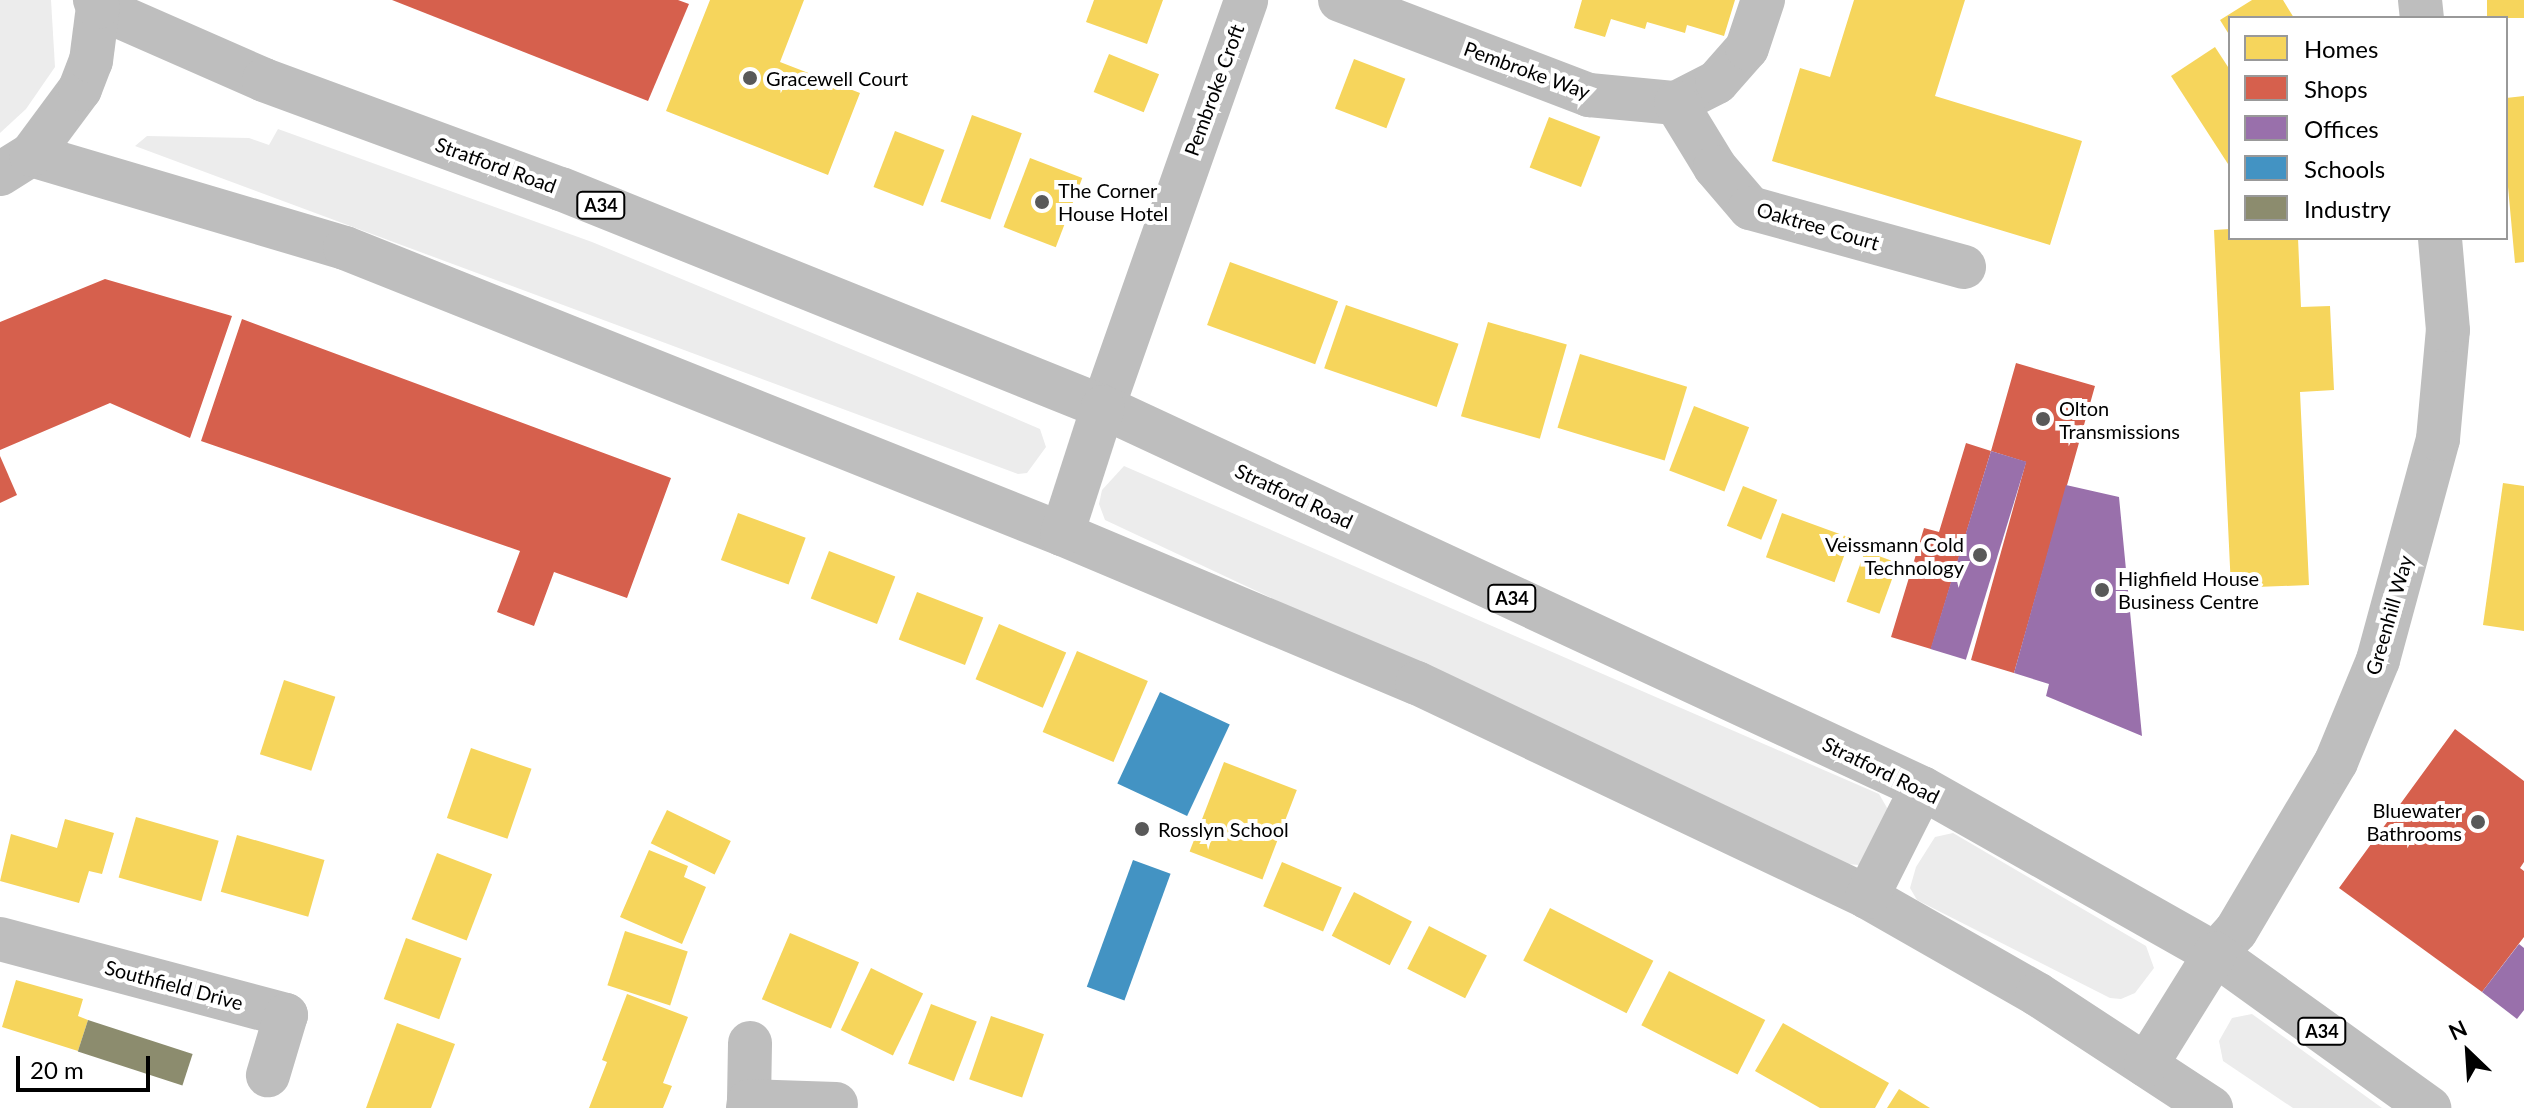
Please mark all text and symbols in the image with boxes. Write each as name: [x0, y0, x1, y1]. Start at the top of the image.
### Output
legend: [2228, 16, 2508, 240]
street label: Pembroke Croft: [1179, 21, 1249, 159]
text: Homes: [2304, 34, 2378, 63]
street label: Pembroke Way: [1461, 36, 1593, 104]
place label: Gracewell Court: [766, 66, 908, 90]
marker: Gracewell Court: [741, 69, 759, 87]
text: Shops: [2304, 74, 2368, 103]
text: Offices: [2304, 114, 2379, 143]
street label: Stratford Road: [432, 132, 560, 198]
text: Schools: [2304, 154, 2385, 183]
place label: The Corner House Hotel: [1058, 178, 1168, 225]
road number: A34: [575, 191, 627, 219]
marker: The Corner House Hotel: [1033, 193, 1051, 211]
text: Industry: [2304, 194, 2391, 223]
street label: Oaktree Court: [1754, 197, 1882, 255]
place label: Olton Transmissions: [2059, 396, 2180, 443]
marker: Olton Transmissions: [2034, 410, 2052, 428]
street label: Stratford Road: [1231, 458, 1357, 534]
place label: Veissmann Cold Technology: [1825, 532, 1964, 579]
marker: Veissmann Cold Technology: [1971, 546, 1989, 564]
street label: Greenhill Way: [2360, 552, 2418, 678]
place label: Highfield House Business Centre: [2118, 566, 2259, 613]
marker: Highfield House Business Centre: [2093, 581, 2111, 599]
road number: A34: [1486, 584, 1538, 612]
street label: Stratford Road: [1819, 731, 1943, 809]
place label: Bluewater Bathrooms: [2366, 798, 2462, 845]
marker: Bluewater Bathrooms: [2469, 813, 2487, 831]
place label: Rosslyn School: [1158, 817, 1289, 841]
marker: Rosslyn School: [1133, 820, 1151, 838]
street label: Southfield Drive: [102, 955, 246, 1015]
north arrow: [2428, 1012, 2508, 1092]
text: N: [2444, 1014, 2471, 1046]
road number: A34: [2296, 1017, 2348, 1045]
scale bar: [20, 1040, 154, 1090]
text: 20 m: [30, 1055, 84, 1084]

